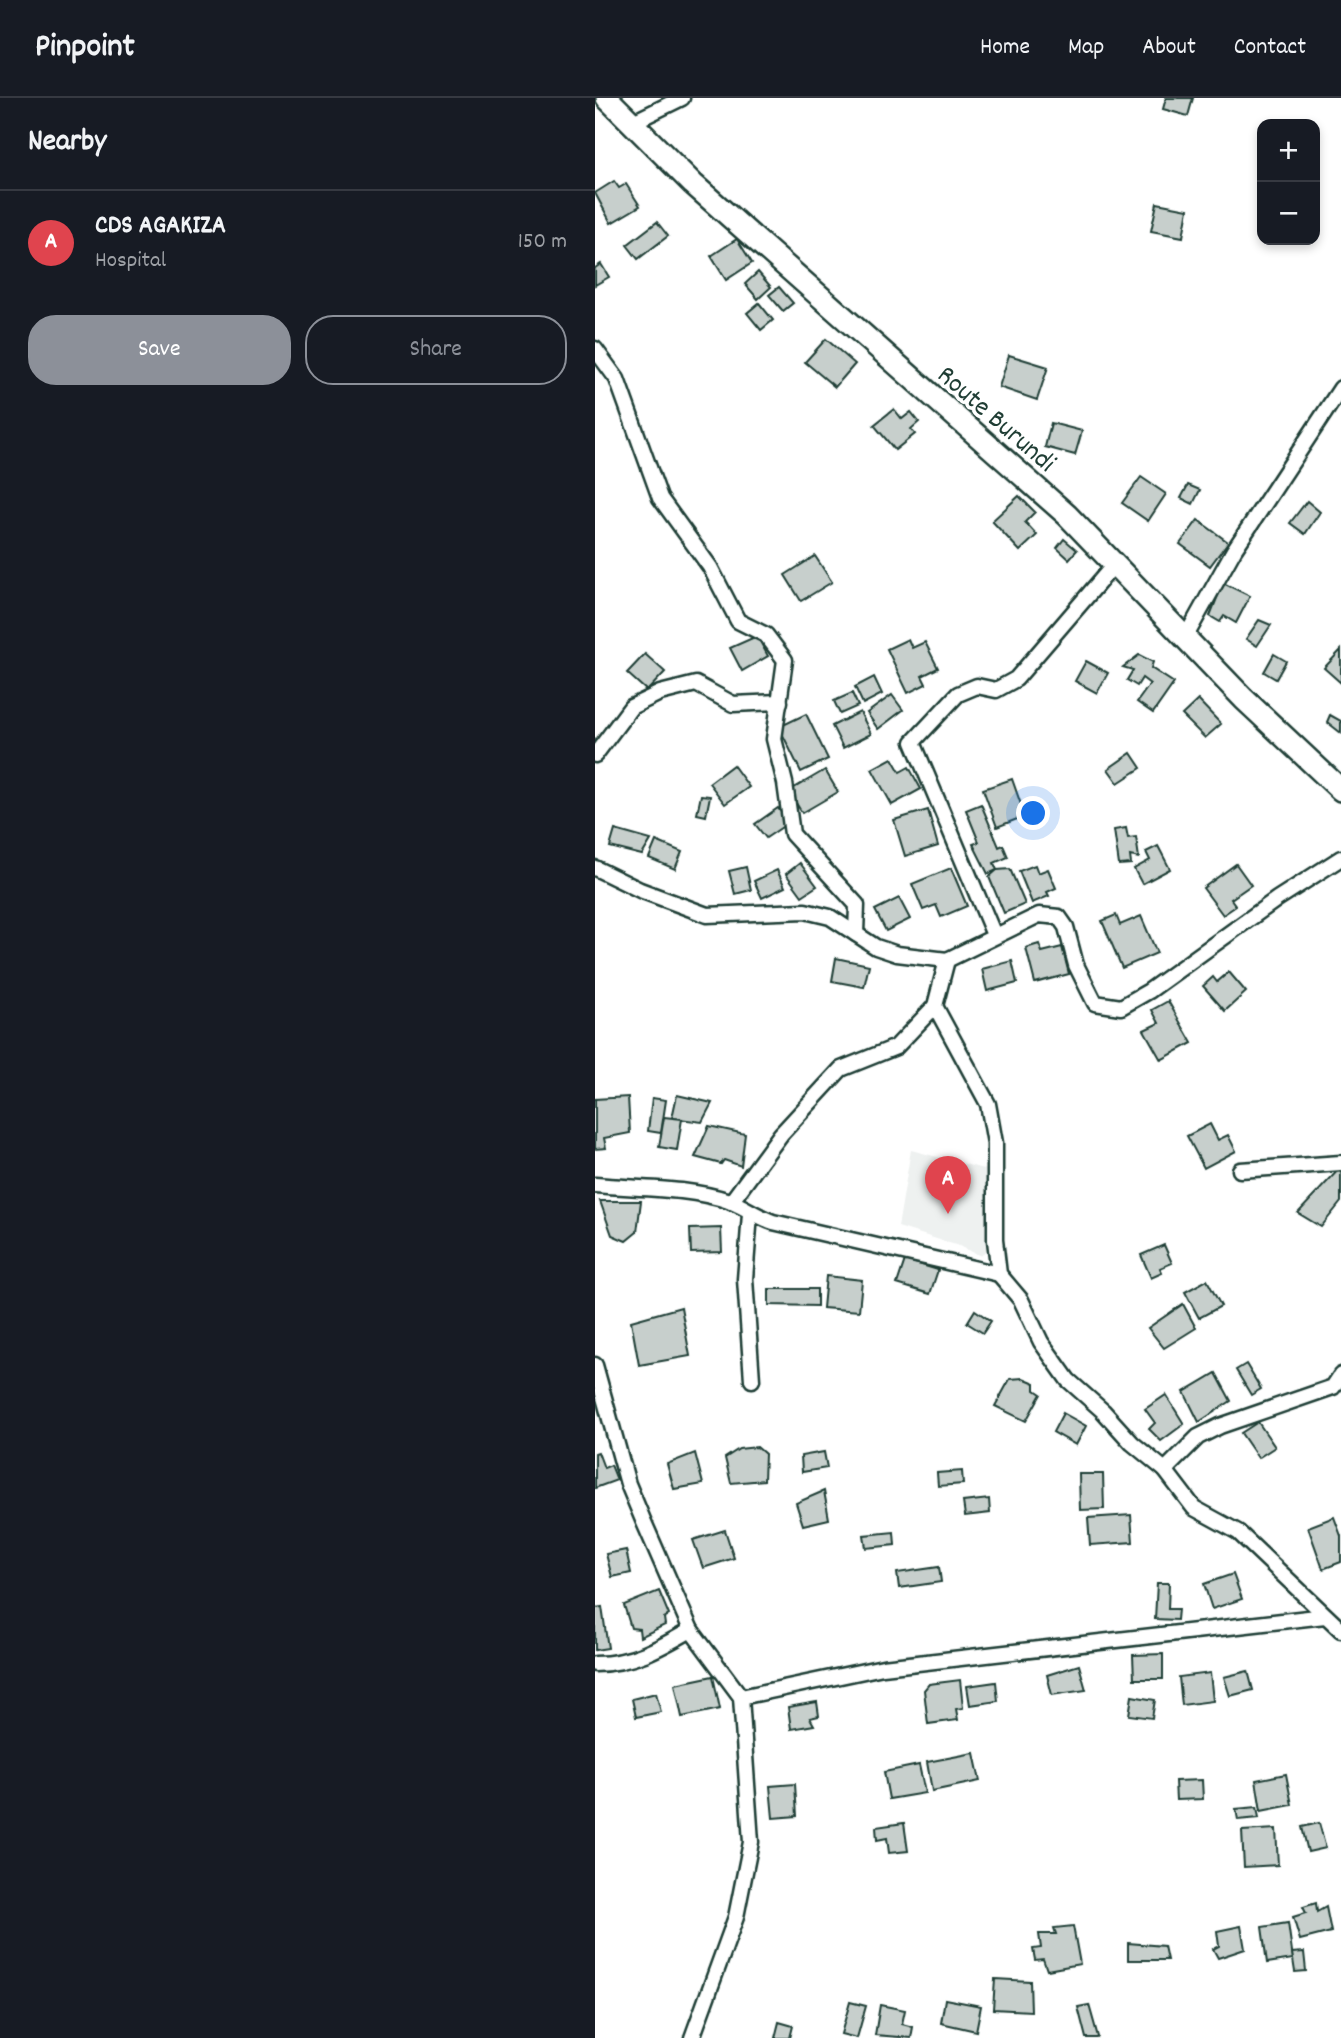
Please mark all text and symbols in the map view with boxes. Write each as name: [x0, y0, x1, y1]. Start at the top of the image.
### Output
text: Pinpoint: [35, 25, 135, 72]
text: Home: [980, 31, 1030, 65]
text: Map: [1068, 31, 1104, 65]
text: About: [1142, 31, 1196, 65]
text: Contact: [1234, 31, 1306, 65]
map controls: [1257, 119, 1320, 245]
button: +: [1257, 119, 1320, 182]
text: Nearby: [28, 122, 106, 165]
button: −: [1257, 182, 1320, 245]
text: CDS AGAKIZA: [95, 208, 226, 245]
text: A: [45, 226, 57, 259]
text: 150 m: [518, 226, 567, 259]
text: Hospital: [95, 245, 166, 278]
button: Save: [28, 315, 291, 385]
button: Share: [305, 315, 567, 385]
street label: Route Burundi: [926, 358, 1063, 484]
your location: [1016, 796, 1050, 830]
pin: A: [925, 1156, 971, 1214]

